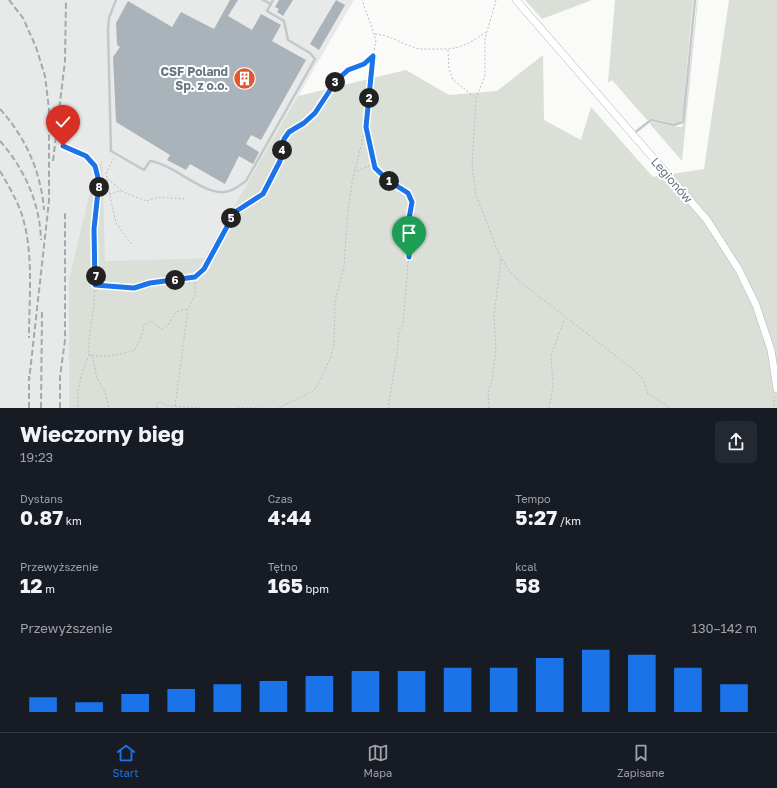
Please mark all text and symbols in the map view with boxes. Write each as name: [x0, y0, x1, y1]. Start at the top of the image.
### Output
place label: CSF Poland Sp. z o.o.: [161, 64, 228, 93]
building icon: CSF Poland Sp. z o.o.: [231, 65, 257, 91]
pin: 3: [325, 72, 345, 92]
text: 3: [332, 75, 338, 88]
pin: 2: [359, 88, 379, 108]
text: 2: [366, 91, 372, 104]
pin: [46, 105, 80, 146]
icon: check: [52, 111, 74, 133]
pin: 4: [272, 140, 292, 160]
text: 4: [279, 143, 285, 156]
street label: Legionów: [648, 154, 696, 206]
pin: 1: [379, 171, 399, 191]
text: 1: [386, 174, 392, 187]
pin: 8: [89, 177, 109, 197]
text: 8: [95, 180, 103, 193]
pin: 5: [221, 208, 241, 228]
text: 5: [228, 211, 234, 224]
pin: [392, 216, 426, 257]
icon: arrive: [398, 222, 420, 244]
pin: 7: [86, 266, 106, 286]
text: 7: [93, 269, 99, 282]
pin: 6: [165, 270, 185, 290]
text: 6: [172, 273, 179, 286]
text: Wieczorny bieg: [20, 420, 184, 447]
button: share: [715, 421, 757, 463]
text: 19:23: [20, 449, 53, 465]
text: Dystans: [20, 492, 63, 505]
text: Czas: [268, 492, 293, 505]
text: Tempo: [515, 492, 551, 505]
text: 0.87: [20, 505, 63, 529]
text: 4:44: [268, 505, 312, 529]
text: 5:27: [515, 505, 557, 529]
text: km: [63, 514, 82, 527]
text: /km: [557, 514, 581, 527]
text: Przewyższenie: [20, 560, 98, 573]
text: Tętno: [268, 560, 298, 573]
text: kcal: [515, 560, 537, 573]
text: 12: [20, 573, 43, 597]
text: 165: [268, 573, 303, 597]
text: 58: [515, 573, 540, 597]
text: m: [43, 582, 55, 595]
text: bpm: [303, 582, 329, 595]
text: Przewyższenie: [20, 620, 113, 636]
text: 130–142 m: [692, 620, 757, 636]
tab: Start: [112, 742, 139, 779]
tab: Mapa: [363, 742, 392, 779]
tab: Zapisane: [617, 742, 665, 779]

